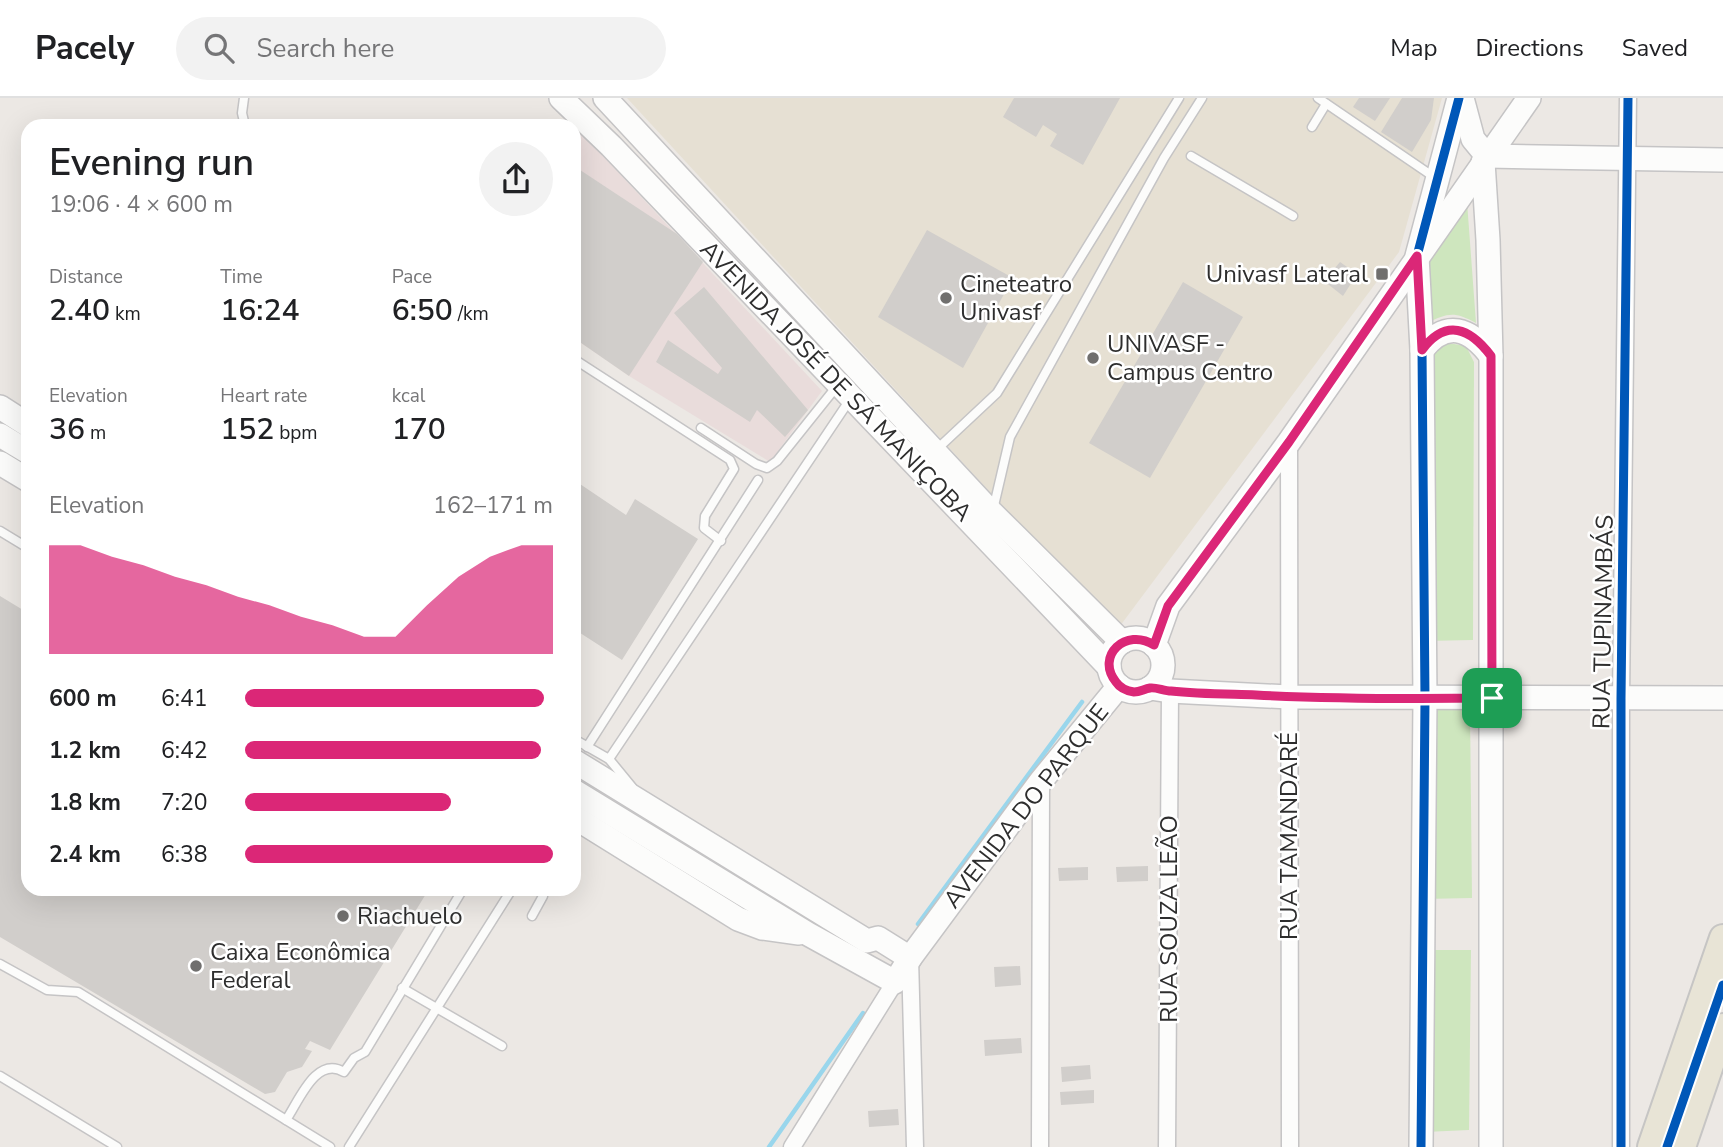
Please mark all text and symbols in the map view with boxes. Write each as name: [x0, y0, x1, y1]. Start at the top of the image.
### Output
search box: [176, 17, 666, 80]
text: Pacely: [35, 26, 134, 71]
icon: search: [200, 29, 238, 67]
text: Search here: [256, 31, 394, 66]
text: Map: [1390, 32, 1437, 64]
text: Directions: [1475, 32, 1584, 64]
text: Saved: [1622, 32, 1688, 64]
text: Evening run: [49, 137, 254, 188]
button: share: [479, 142, 553, 216]
text: 19:06 · 4 × 600 m: [49, 189, 233, 220]
street label: AVENIDA JOSÉ DE SÁ MANIÇOBA: [693, 234, 979, 529]
place label: Univasf Lateral: [1206, 258, 1368, 290]
text: Distance: [49, 264, 123, 290]
text: Time: [220, 264, 263, 290]
text: Pace: [392, 264, 432, 290]
marker: Univasf Lateral: [1374, 266, 1390, 282]
place label: Cineteatro Univasf: [960, 268, 1072, 328]
text: 2.40: [49, 290, 110, 331]
text: 16:24: [220, 290, 299, 331]
text: 6:50: [392, 290, 453, 331]
marker: Cineteatro Univasf: [938, 290, 954, 306]
text: km: [110, 301, 141, 327]
text: /km: [453, 301, 489, 327]
place label: UNIVASF - Campus Centro: [1107, 328, 1273, 388]
marker: UNIVASF - Campus Centro: [1085, 350, 1101, 366]
text: Elevation: [49, 383, 128, 409]
text: Heart rate: [220, 383, 307, 409]
text: kcal: [392, 383, 425, 409]
text: 36: [49, 409, 85, 450]
text: 152: [220, 409, 274, 450]
text: 170: [392, 409, 446, 450]
text: m: [85, 420, 106, 446]
text: bpm: [274, 420, 318, 446]
text: Elevation: [49, 490, 144, 521]
text: 162–171 m: [433, 490, 553, 521]
street label: RUA TUPINAMBÁS: [1585, 515, 1621, 729]
pin: [1462, 668, 1522, 728]
icon: arrive: [1473, 679, 1511, 717]
text: 600 m: [49, 683, 117, 714]
text: 6:41: [161, 683, 208, 714]
street label: AVENIDA DO PARQUE: [936, 697, 1116, 915]
street label: RUA TAMANDARÉ: [1273, 732, 1305, 940]
text: 1.2 km: [49, 735, 121, 766]
text: 6:42: [161, 735, 208, 766]
text: 1.8 km: [49, 787, 121, 818]
text: 7:20: [161, 787, 208, 818]
street label: RUA SOUZA LEÃO: [1153, 815, 1185, 1023]
text: 2.4 km: [49, 839, 121, 870]
text: 6:38: [161, 839, 208, 870]
place label: Riachuelo: [357, 900, 463, 932]
marker: Riachuelo: [335, 908, 351, 924]
place label: Caixa Econômica Federal: [210, 936, 390, 996]
marker: Caixa Econômica Federal: [188, 958, 204, 974]

